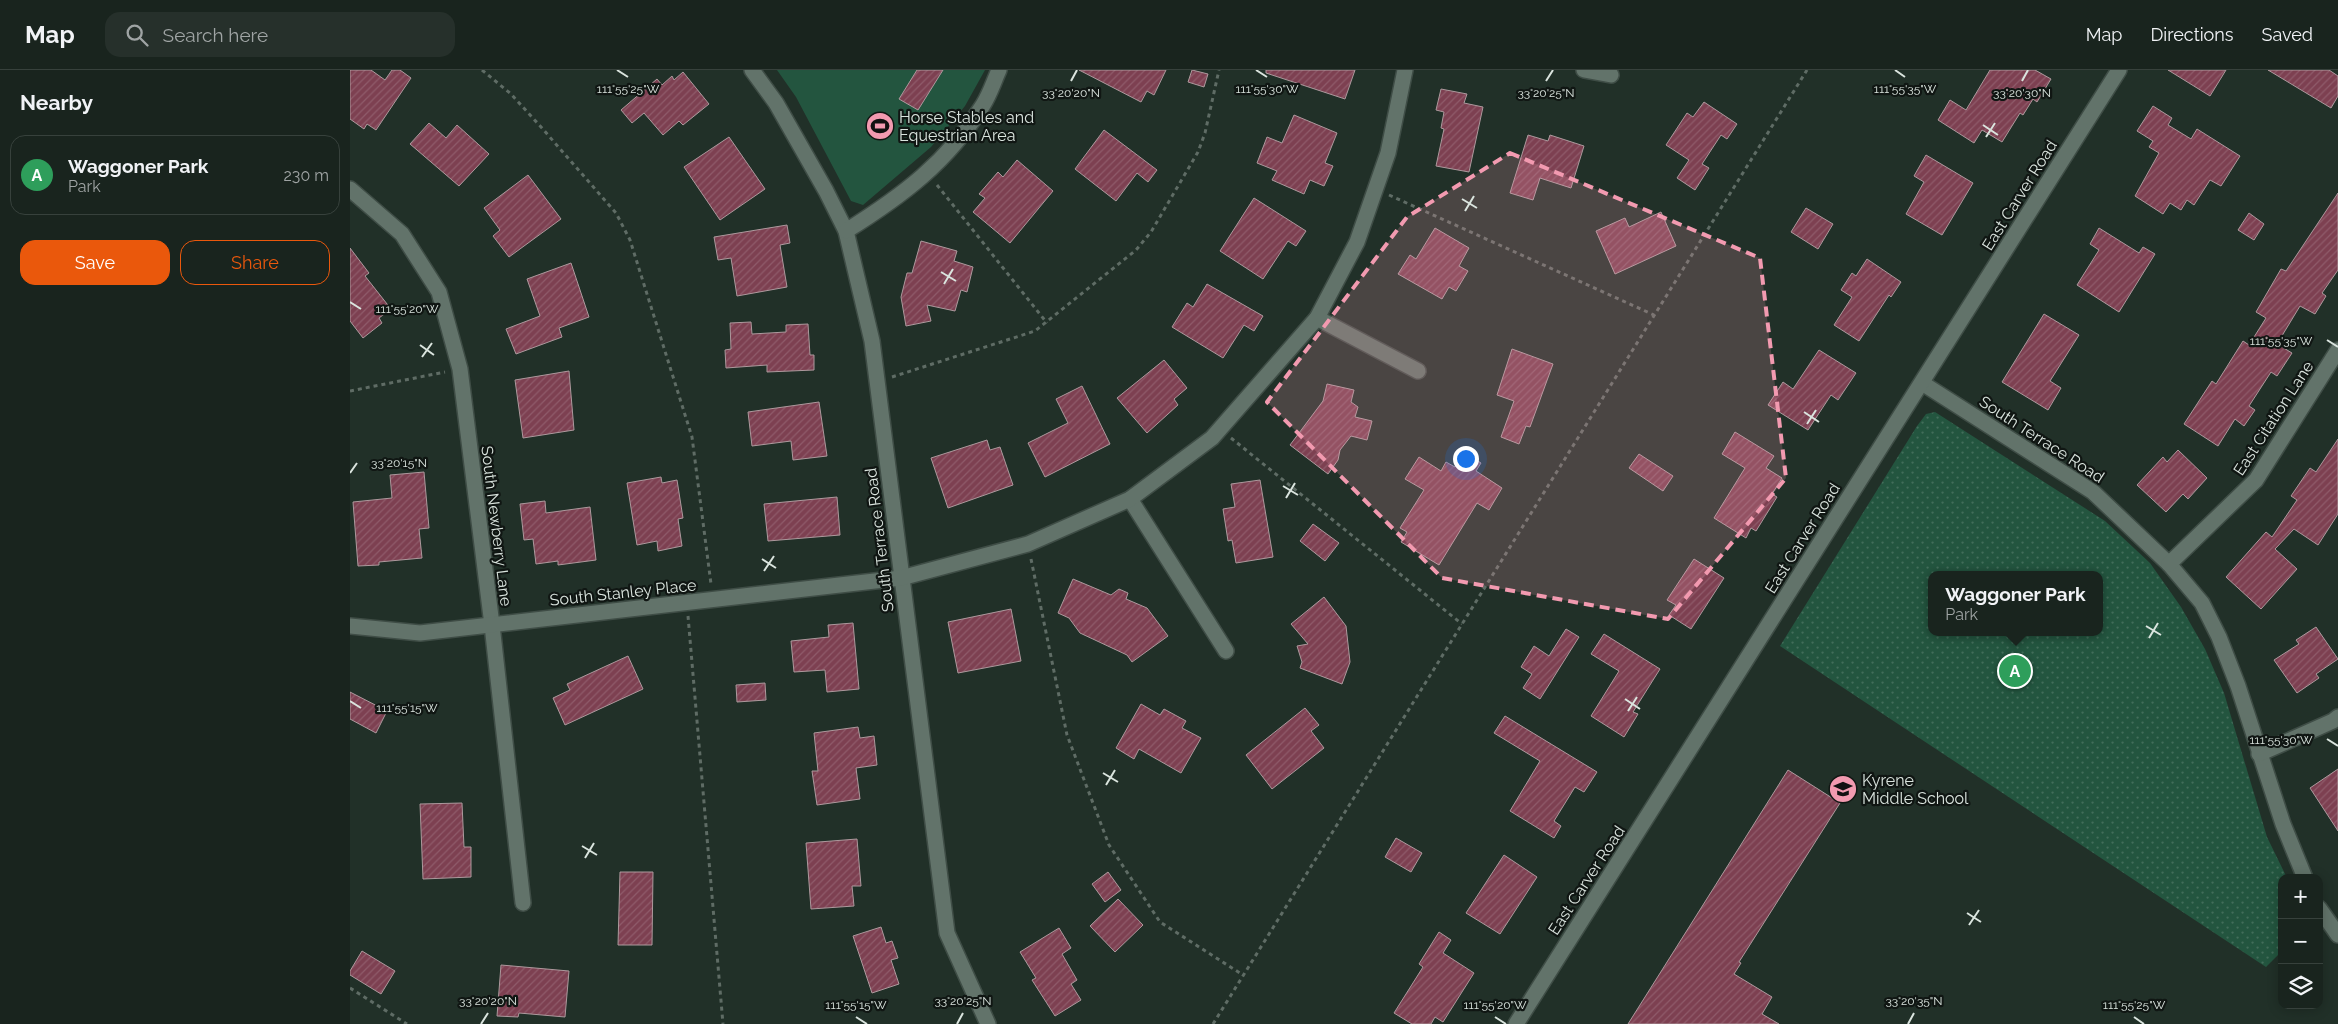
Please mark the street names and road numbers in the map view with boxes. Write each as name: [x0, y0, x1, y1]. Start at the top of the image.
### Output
street label: East Carver Road: [1978, 137, 2061, 254]
street label: East Citation Lane: [2229, 357, 2317, 479]
street label: South Terrace Road: [1976, 392, 2108, 487]
street label: South Newberry Lane: [477, 445, 516, 607]
street label: South Terrace Road: [861, 467, 898, 613]
street label: East Carver Road: [1761, 480, 1844, 597]
street label: South Stanley Place: [549, 575, 697, 610]
street label: East Carver Road: [1544, 822, 1629, 938]

